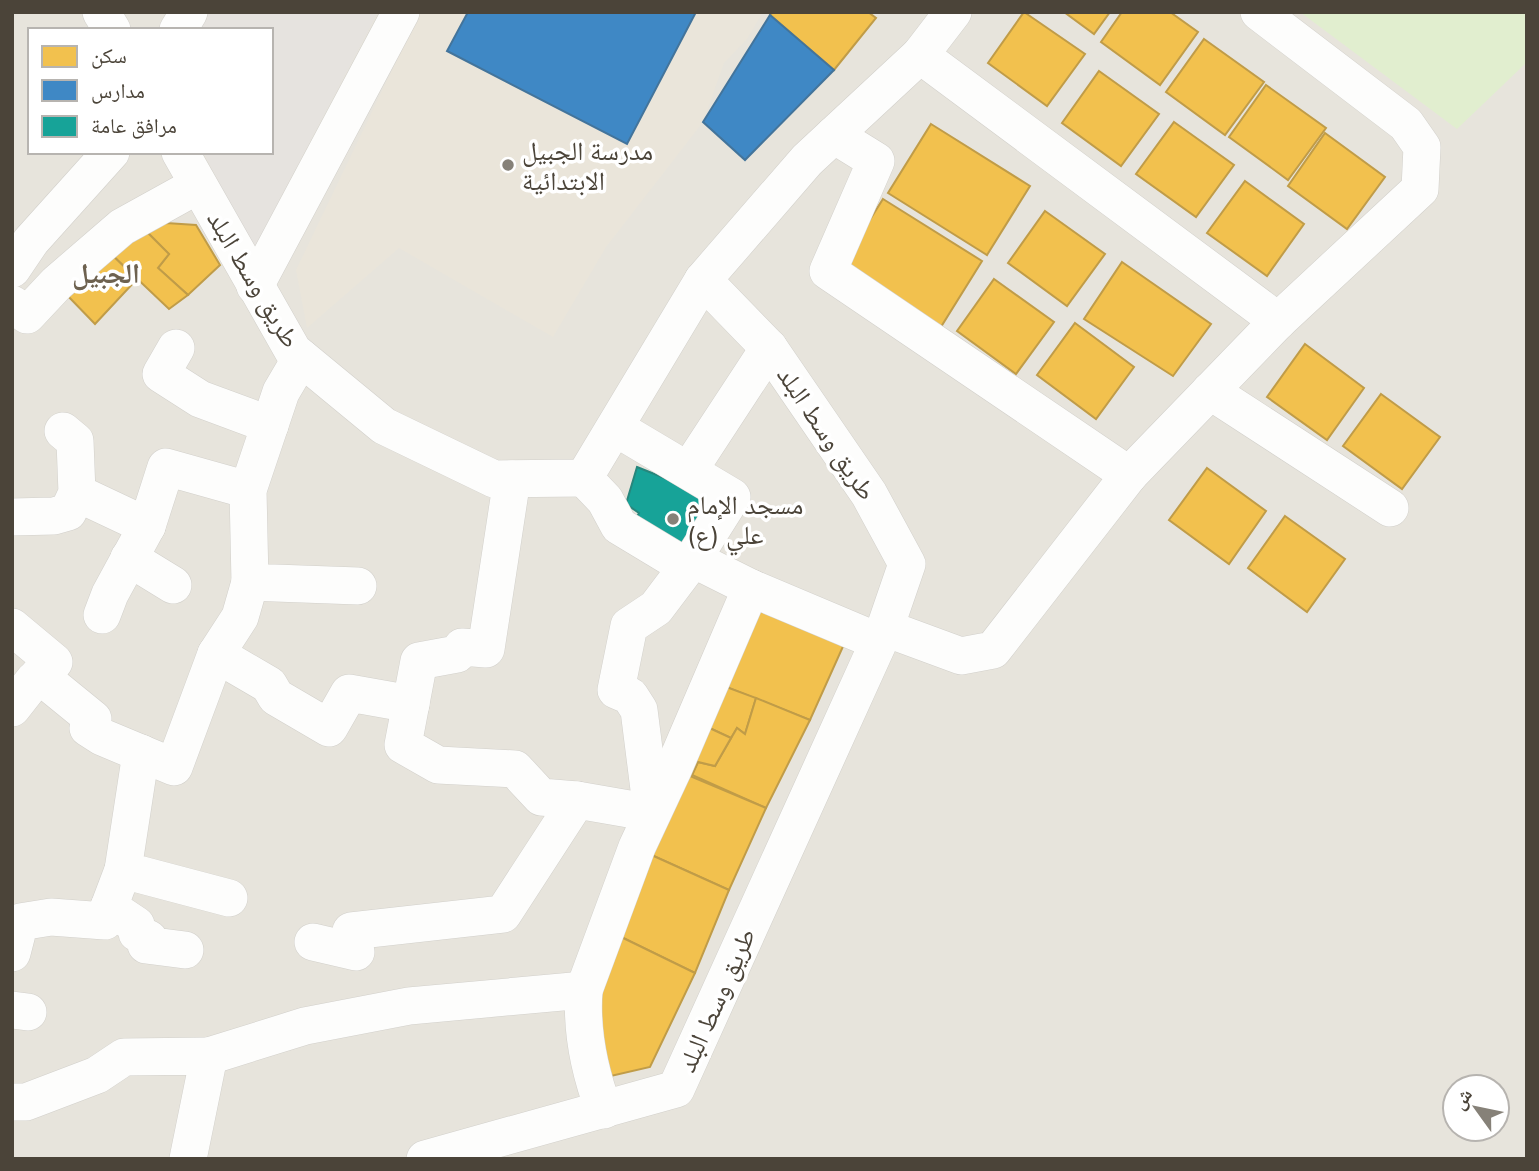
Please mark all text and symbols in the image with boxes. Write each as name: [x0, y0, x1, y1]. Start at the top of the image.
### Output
legend: [28, 28, 273, 154]
text: سكن: [91, 42, 127, 69]
text: مدارس: [91, 77, 145, 104]
text: مرافق عامة: [91, 112, 177, 139]
place label: مدرسة الجبيل الابتدائية: [522, 134, 653, 197]
marker: مدرسة الجبيل الابتدائية: [500, 157, 516, 173]
street label: طريق وسط البلد: [200, 204, 308, 354]
district label: الجبيل: [72, 255, 140, 291]
street label: طريق وسط البلد: [770, 360, 884, 506]
place label: مسجد الإمام علي (ع): [687, 488, 803, 555]
marker: مسجد الإمام علي (ع): [665, 511, 681, 527]
street label: طريق وسط البلد: [670, 923, 762, 1077]
north arrow: [1441, 1073, 1511, 1143]
text: ش: [1446, 1084, 1477, 1114]

